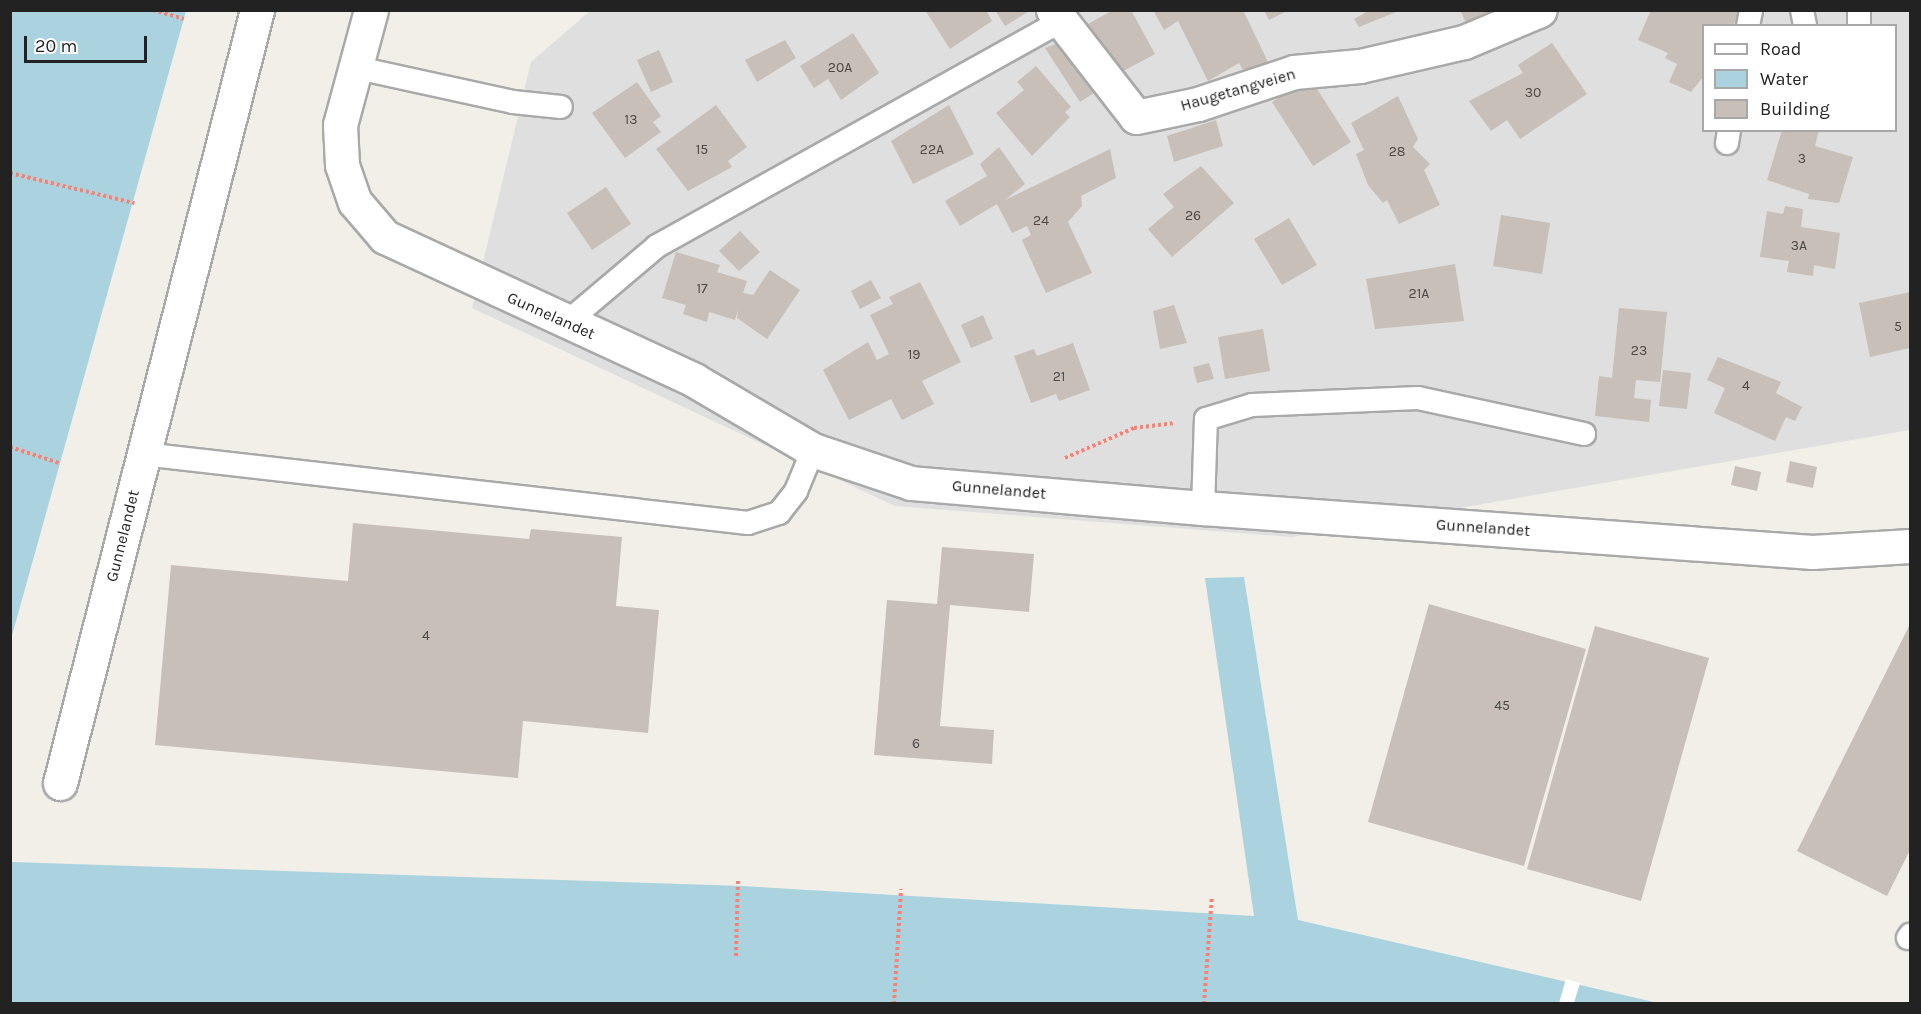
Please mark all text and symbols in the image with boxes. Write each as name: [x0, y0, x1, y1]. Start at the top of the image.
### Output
scale bar: [27, 24, 150, 62]
legend: [1702, 24, 1897, 132]
text: 20 m: [35, 35, 77, 57]
text: Road: [1760, 38, 1801, 60]
house number: 20A: [828, 60, 852, 76]
street label: Haugetangveien: [1178, 64, 1298, 116]
text: Water: [1760, 68, 1808, 90]
house number: 30: [1525, 85, 1541, 101]
text: Building: [1760, 98, 1830, 120]
house number: 13: [625, 112, 637, 128]
house number: 15: [696, 142, 708, 158]
house number: 22A: [920, 142, 944, 158]
house number: 28: [1389, 144, 1405, 160]
house number: 3: [1798, 151, 1806, 167]
house number: 26: [1185, 208, 1201, 224]
house number: 24: [1033, 213, 1049, 229]
house number: 3A: [1791, 238, 1807, 254]
house number: 17: [696, 281, 708, 297]
house number: 21A: [1409, 286, 1429, 302]
street label: Gunnelandet: [504, 288, 598, 344]
house number: 5: [1894, 319, 1902, 335]
house number: 23: [1631, 343, 1647, 359]
house number: 19: [908, 347, 920, 363]
house number: 21: [1053, 369, 1065, 385]
house number: 4: [1742, 378, 1750, 394]
street label: Gunnelandet: [951, 476, 1047, 504]
street label: Gunnelandet: [102, 488, 144, 584]
street label: Gunnelandet: [1435, 515, 1531, 541]
house number: 4: [422, 628, 430, 644]
house number: 45: [1494, 698, 1510, 714]
house number: 6: [912, 736, 920, 752]

